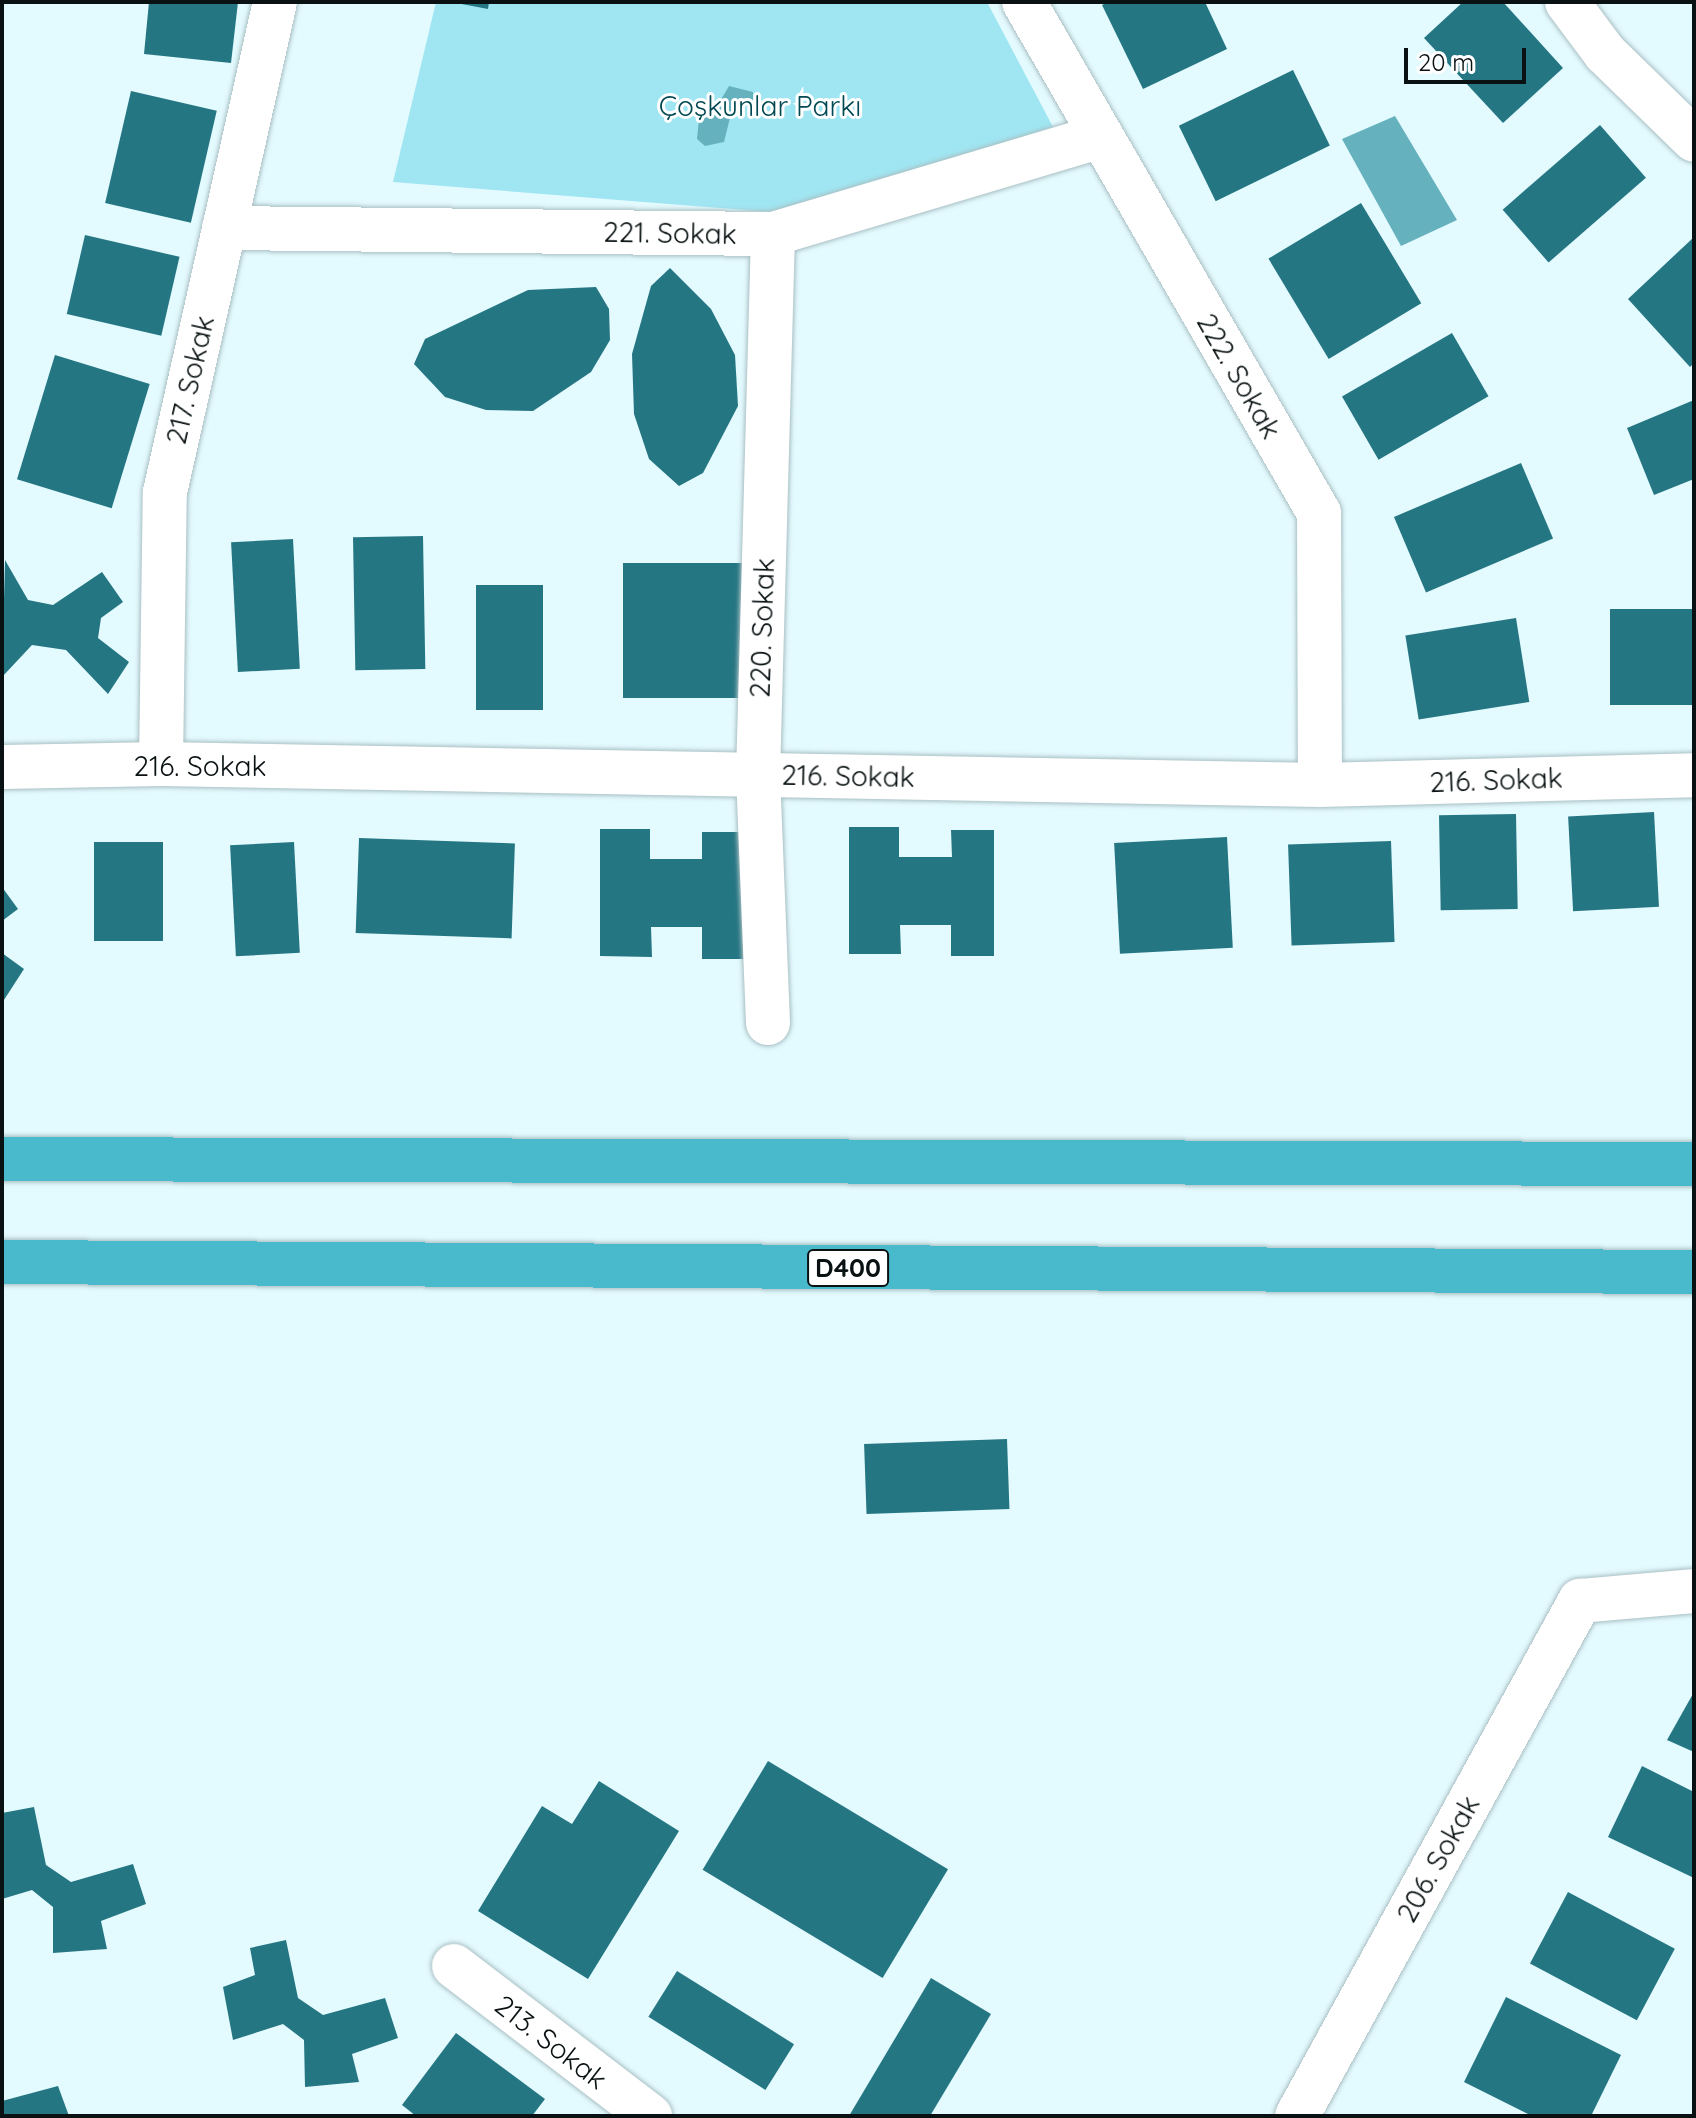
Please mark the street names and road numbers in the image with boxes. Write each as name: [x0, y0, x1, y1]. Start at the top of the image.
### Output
street label: 221. Sokak: [603, 215, 737, 251]
street label: 222. Sokak: [1190, 308, 1288, 444]
street label: 217. Sokak: [159, 313, 221, 447]
street label: 220. Sokak: [743, 558, 781, 698]
street label: 216. Sokak: [133, 749, 267, 783]
street label: 216. Sokak: [781, 758, 915, 794]
street label: 216. Sokak: [1429, 761, 1563, 799]
road number: D400: [806, 1246, 890, 1290]
street label: 206. Sokak: [1390, 1790, 1486, 1928]
street label: 213. Sokak: [488, 1988, 614, 2096]

